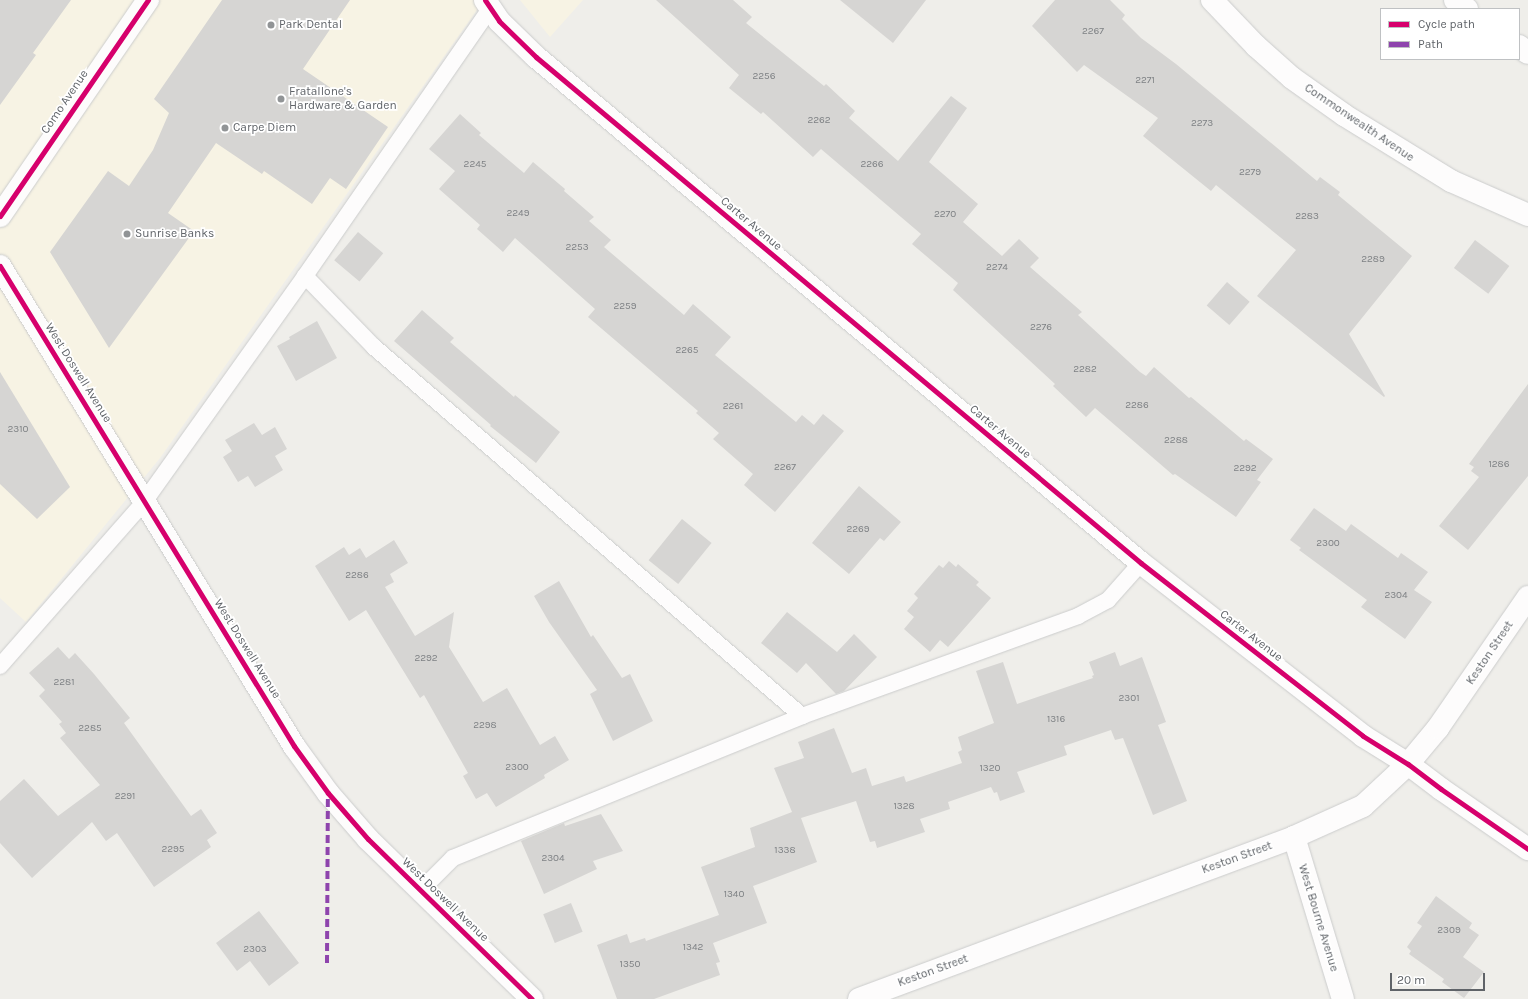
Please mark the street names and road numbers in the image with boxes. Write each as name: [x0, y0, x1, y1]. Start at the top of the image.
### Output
street label: Como Avenue: [38, 67, 92, 137]
street label: Commonwealth Avenue: [1301, 81, 1417, 165]
street label: Carter Avenue: [717, 194, 785, 254]
street label: West Doswell Avenue: [41, 320, 115, 426]
street label: Carter Avenue: [966, 402, 1034, 462]
street label: West Doswell Avenue: [210, 596, 284, 702]
street label: Carter Avenue: [1217, 607, 1285, 665]
street label: Keston Street: [1463, 618, 1517, 688]
street label: Keston Street: [1200, 839, 1274, 877]
street label: West Doswell Avenue: [399, 855, 491, 945]
street label: West Bourne Avenue: [1295, 863, 1341, 973]
street label: Keston Street: [896, 952, 970, 990]

